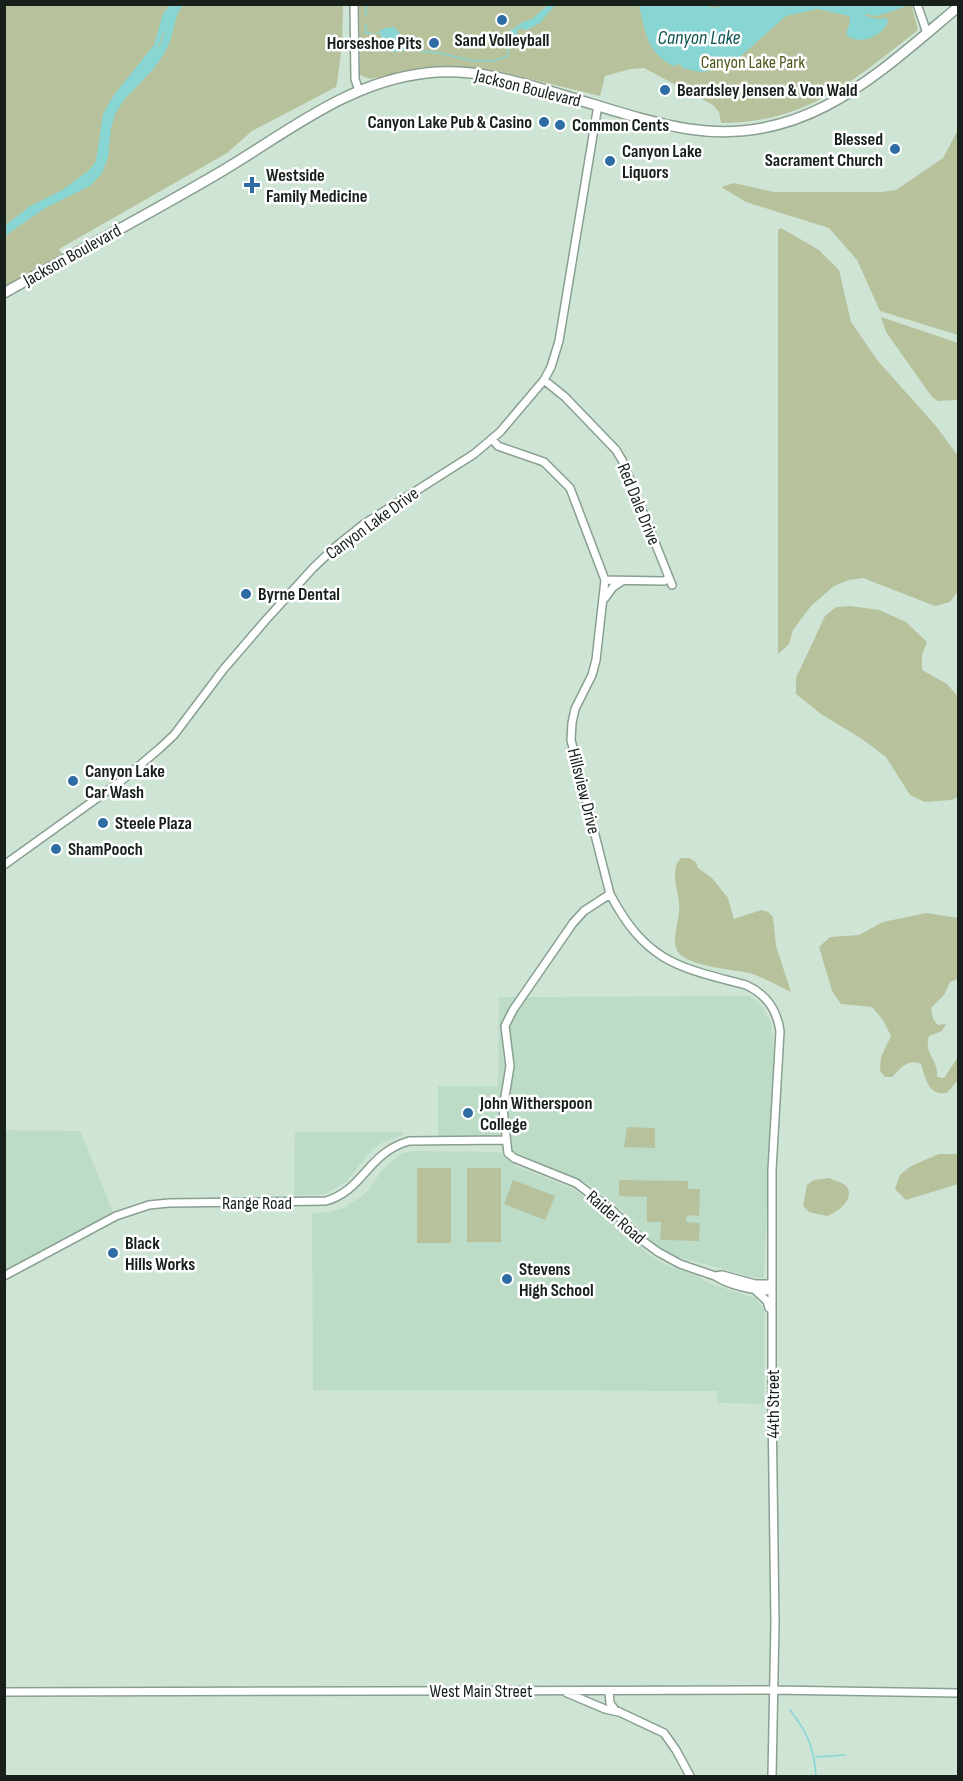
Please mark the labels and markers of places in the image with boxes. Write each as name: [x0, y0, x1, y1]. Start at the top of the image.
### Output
marker: Sand Volleyball: [495, 13, 509, 27]
place label: Sand Volleyball: [455, 30, 550, 51]
place label: Horseshoe Pits: [327, 33, 422, 54]
marker: Horseshoe Pits: [427, 36, 441, 50]
place label: Beardsley Jensen & Von Wald: [677, 80, 858, 101]
marker: Beardsley Jensen & Von Wald: [658, 83, 672, 97]
place label: Canyon Lake Pub & Casino: [367, 112, 532, 133]
marker: Canyon Lake Pub & Casino: [537, 115, 551, 129]
place label: Common Cents: [572, 115, 669, 136]
marker: Common Cents: [553, 118, 567, 132]
place label: Blessed Sacrament Church: [765, 129, 883, 171]
place label: Canyon Lake Liquors: [622, 141, 702, 183]
marker: Blessed Sacrament Church: [888, 142, 902, 156]
marker: Canyon Lake Liquors: [603, 154, 617, 168]
place label: Westside Family Medicine: [266, 165, 367, 207]
marker: Westside Family Medicine: [243, 176, 261, 194]
place label: Byrne Dental: [258, 584, 340, 605]
marker: Byrne Dental: [239, 587, 253, 601]
place label: Canyon Lake Car Wash: [85, 761, 165, 803]
marker: Canyon Lake Car Wash: [66, 774, 80, 788]
place label: Steele Plaza: [115, 813, 192, 834]
marker: Steele Plaza: [96, 816, 110, 830]
place label: ShamPooch: [68, 839, 143, 860]
marker: ShamPooch: [49, 842, 63, 856]
place label: John Witherspoon College: [479, 1093, 592, 1135]
marker: John Witherspoon College: [461, 1106, 475, 1120]
place label: Black Hills Works: [125, 1233, 195, 1275]
marker: Black Hills Works: [106, 1246, 120, 1260]
place label: Stevens High School: [519, 1259, 594, 1301]
marker: Stevens High School: [500, 1272, 514, 1286]

